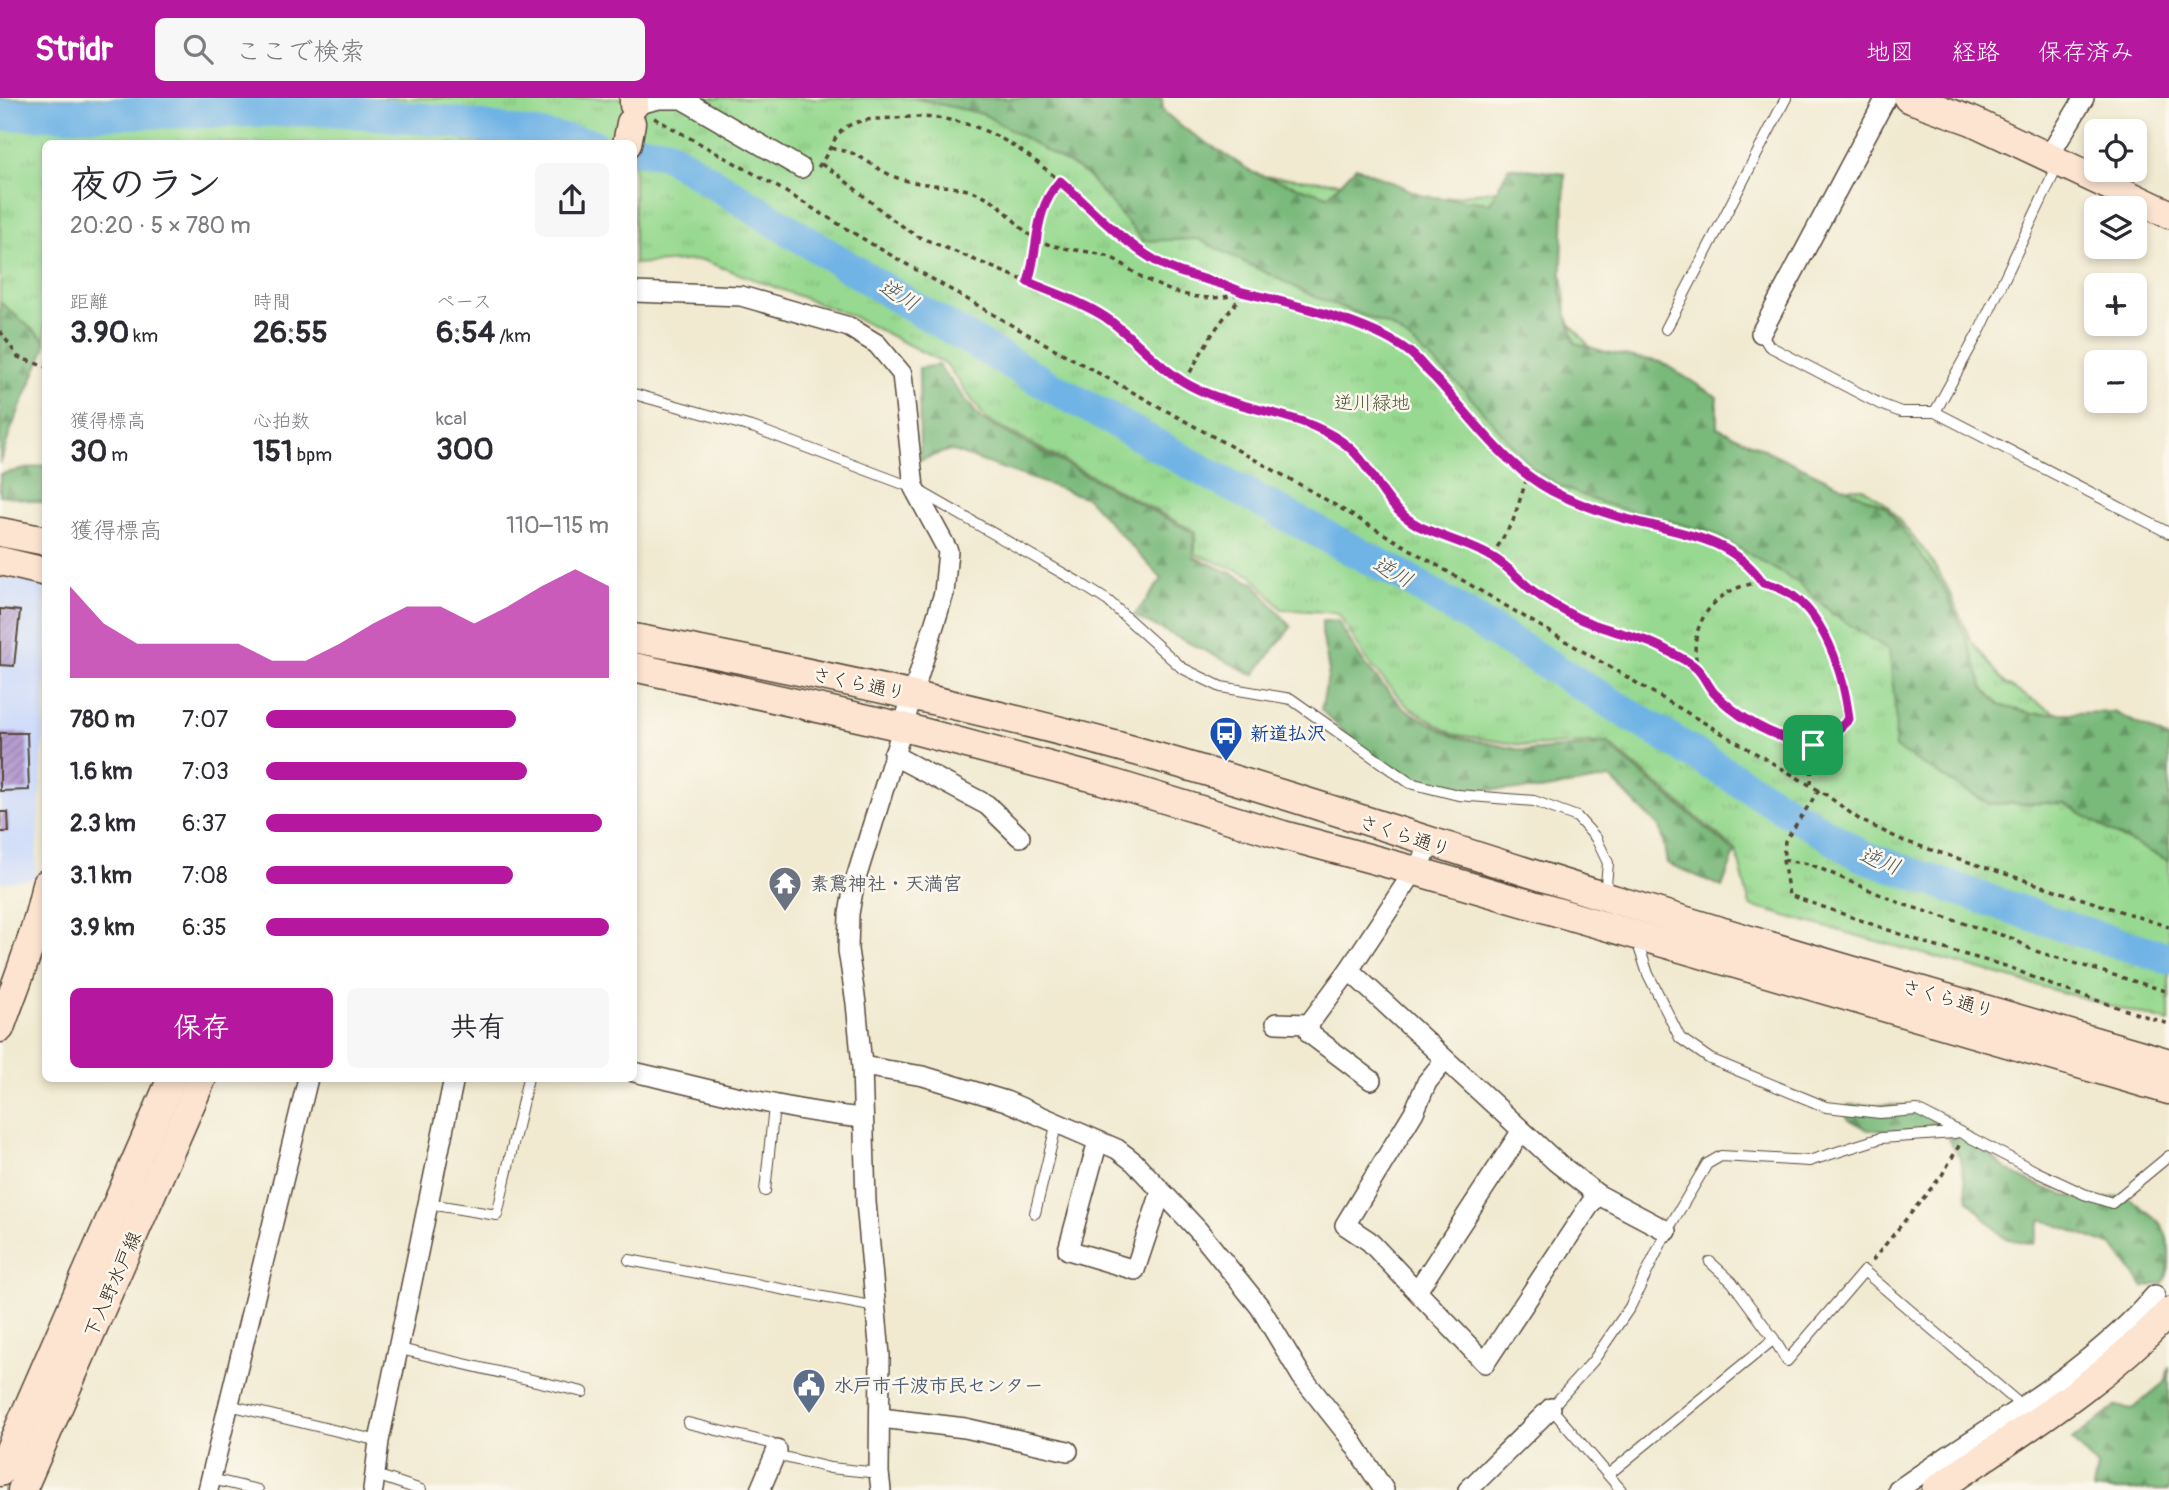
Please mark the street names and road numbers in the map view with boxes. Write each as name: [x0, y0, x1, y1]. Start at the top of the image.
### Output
street label: さくら通り: [810, 662, 908, 706]
street label: さくら通り: [1356, 810, 1454, 862]
street label: さくら通り: [1899, 974, 1997, 1024]
street label: 下入野水戸線: [79, 1227, 147, 1341]

